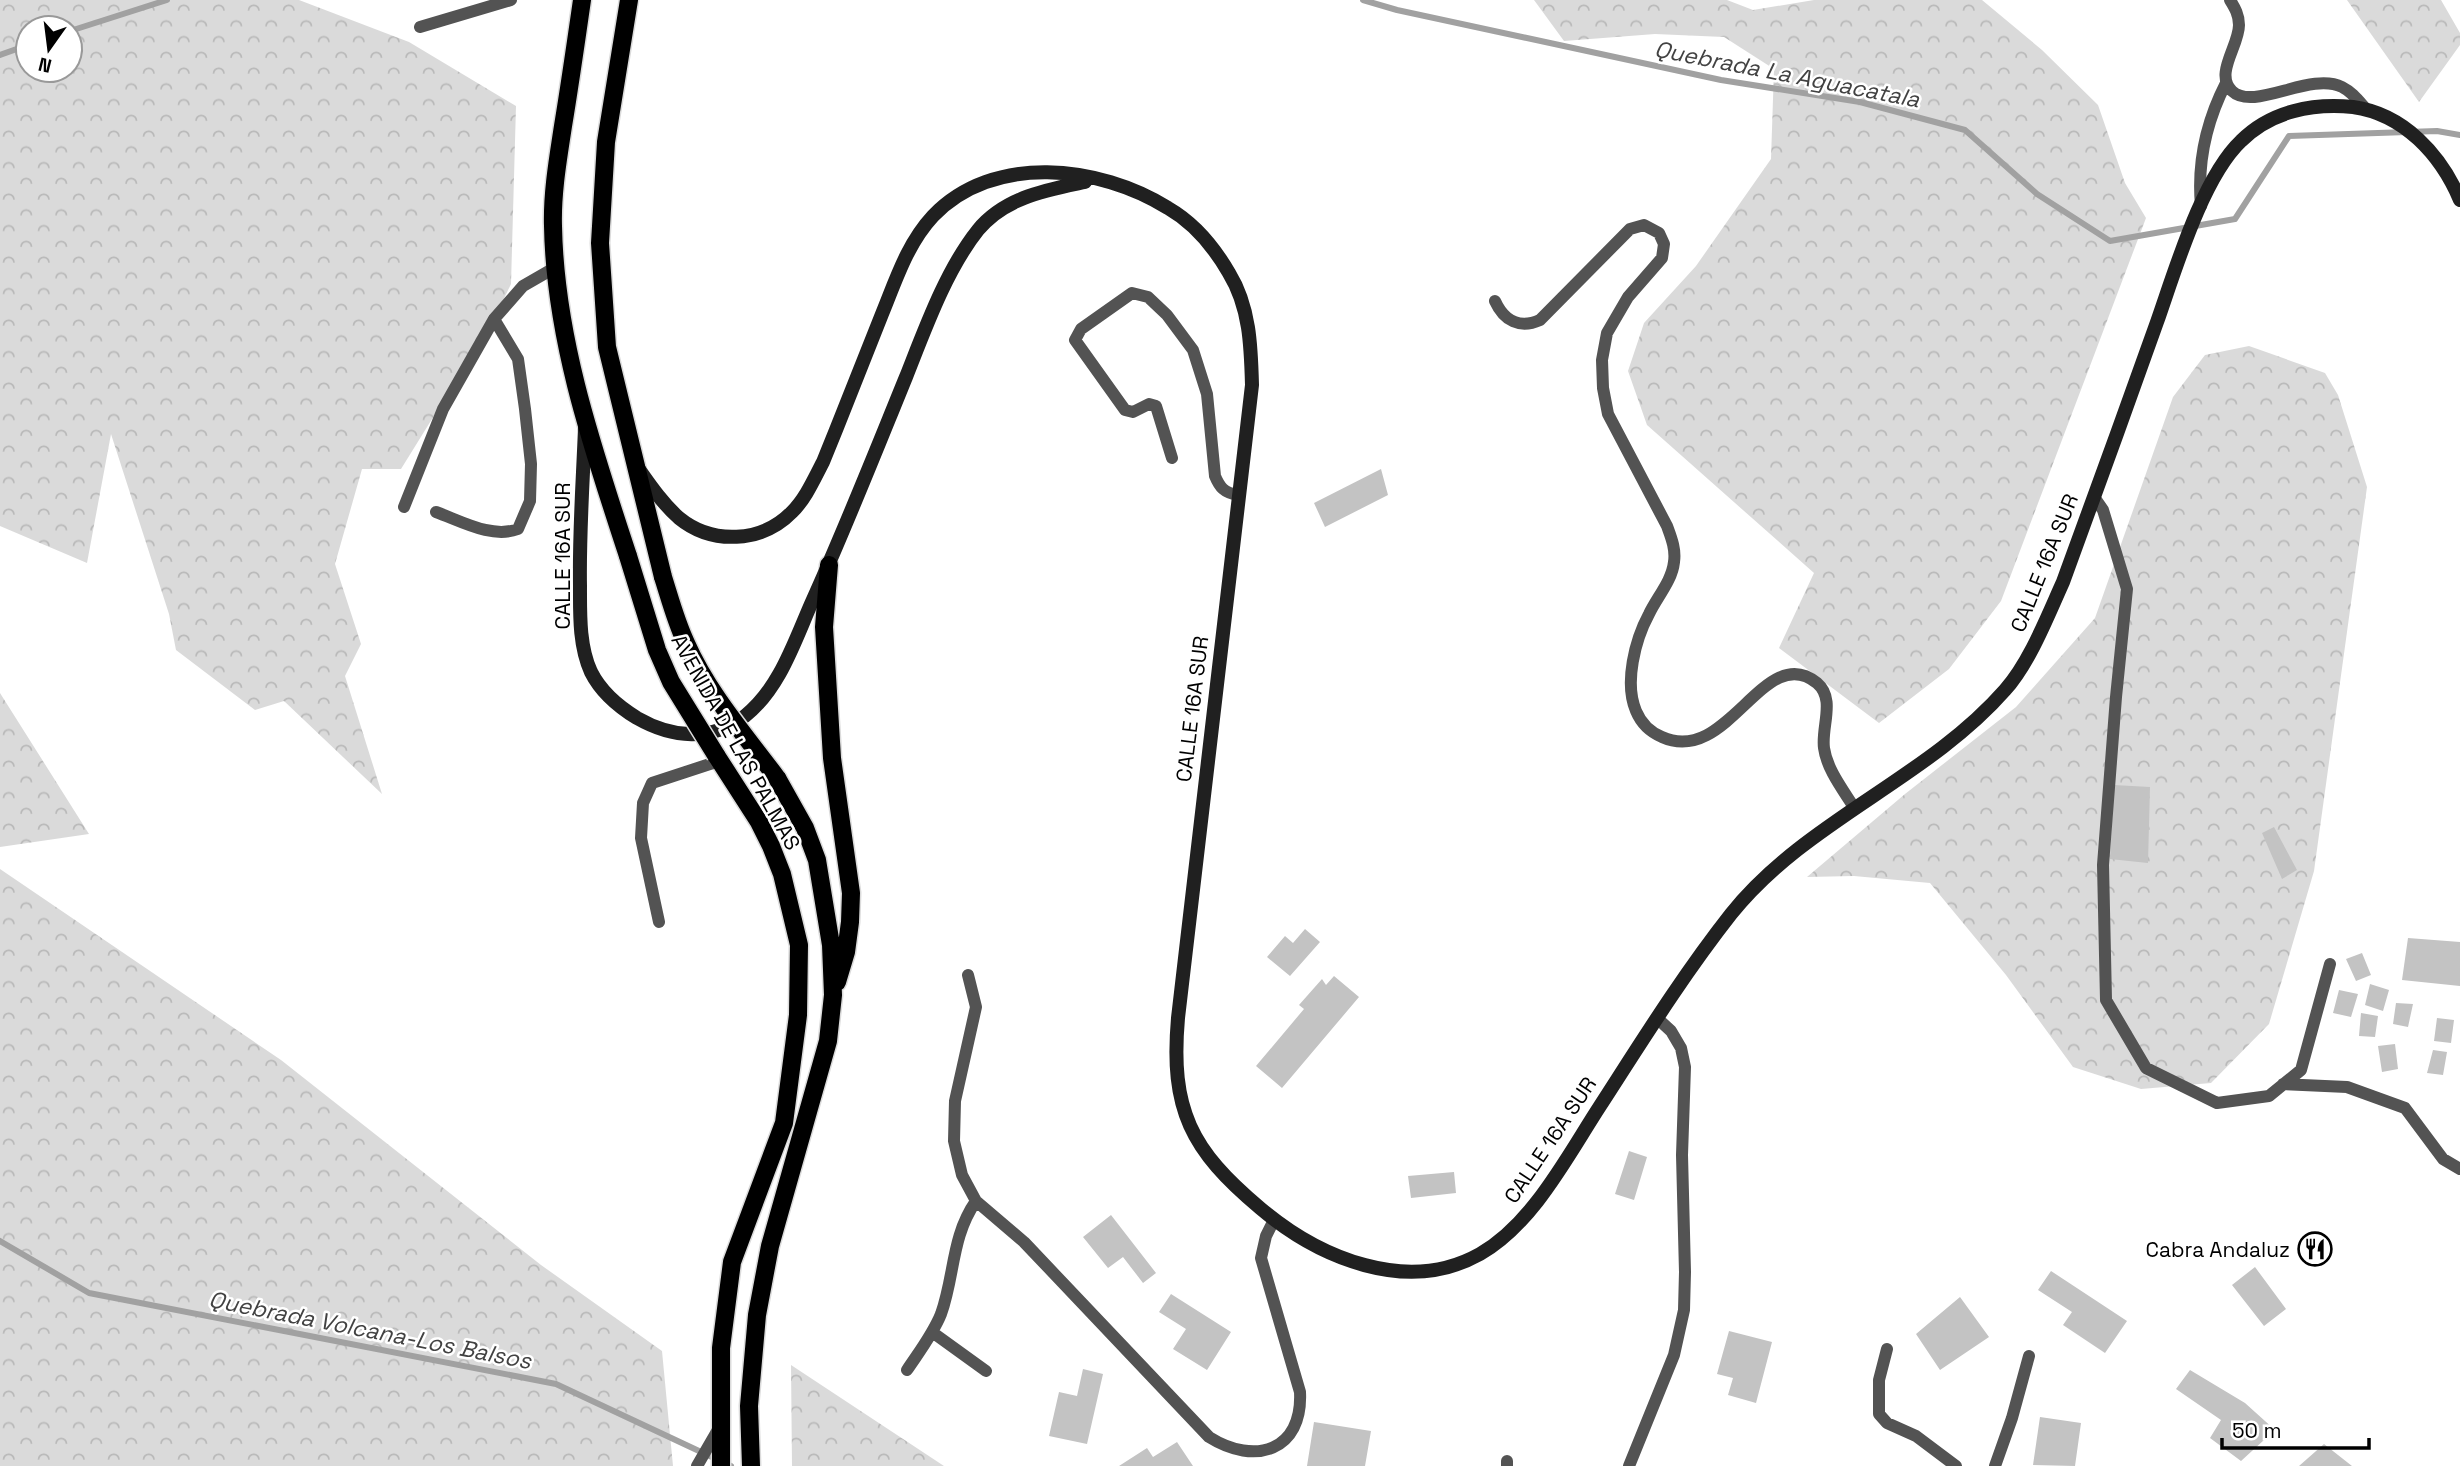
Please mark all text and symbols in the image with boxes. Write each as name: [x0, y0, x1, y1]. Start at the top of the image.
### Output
north arrow: [14, 14, 84, 84]
water label: Quebrada La Aguacatala: [1652, 34, 1923, 115]
text: N: [36, 51, 54, 79]
street label: CALLE 16A SUR: [549, 483, 576, 629]
street label: CALLE 16A SUR: [2004, 490, 2084, 636]
street label: AVENIDA DE LAS PALMAS: [665, 629, 807, 855]
street label: CALLE 16A SUR: [1170, 635, 1214, 783]
street label: CALLE 16A SUR: [1498, 1072, 1602, 1208]
restaurant icon: Cabra Andaluz: [2296, 1230, 2334, 1268]
place label: Cabra Andaluz: [2146, 1236, 2290, 1263]
water label: Quebrada Volcana-Los Balsos: [206, 1284, 535, 1376]
scale bar: [2222, 1406, 2369, 1450]
text: 50 m: [2232, 1417, 2282, 1444]

